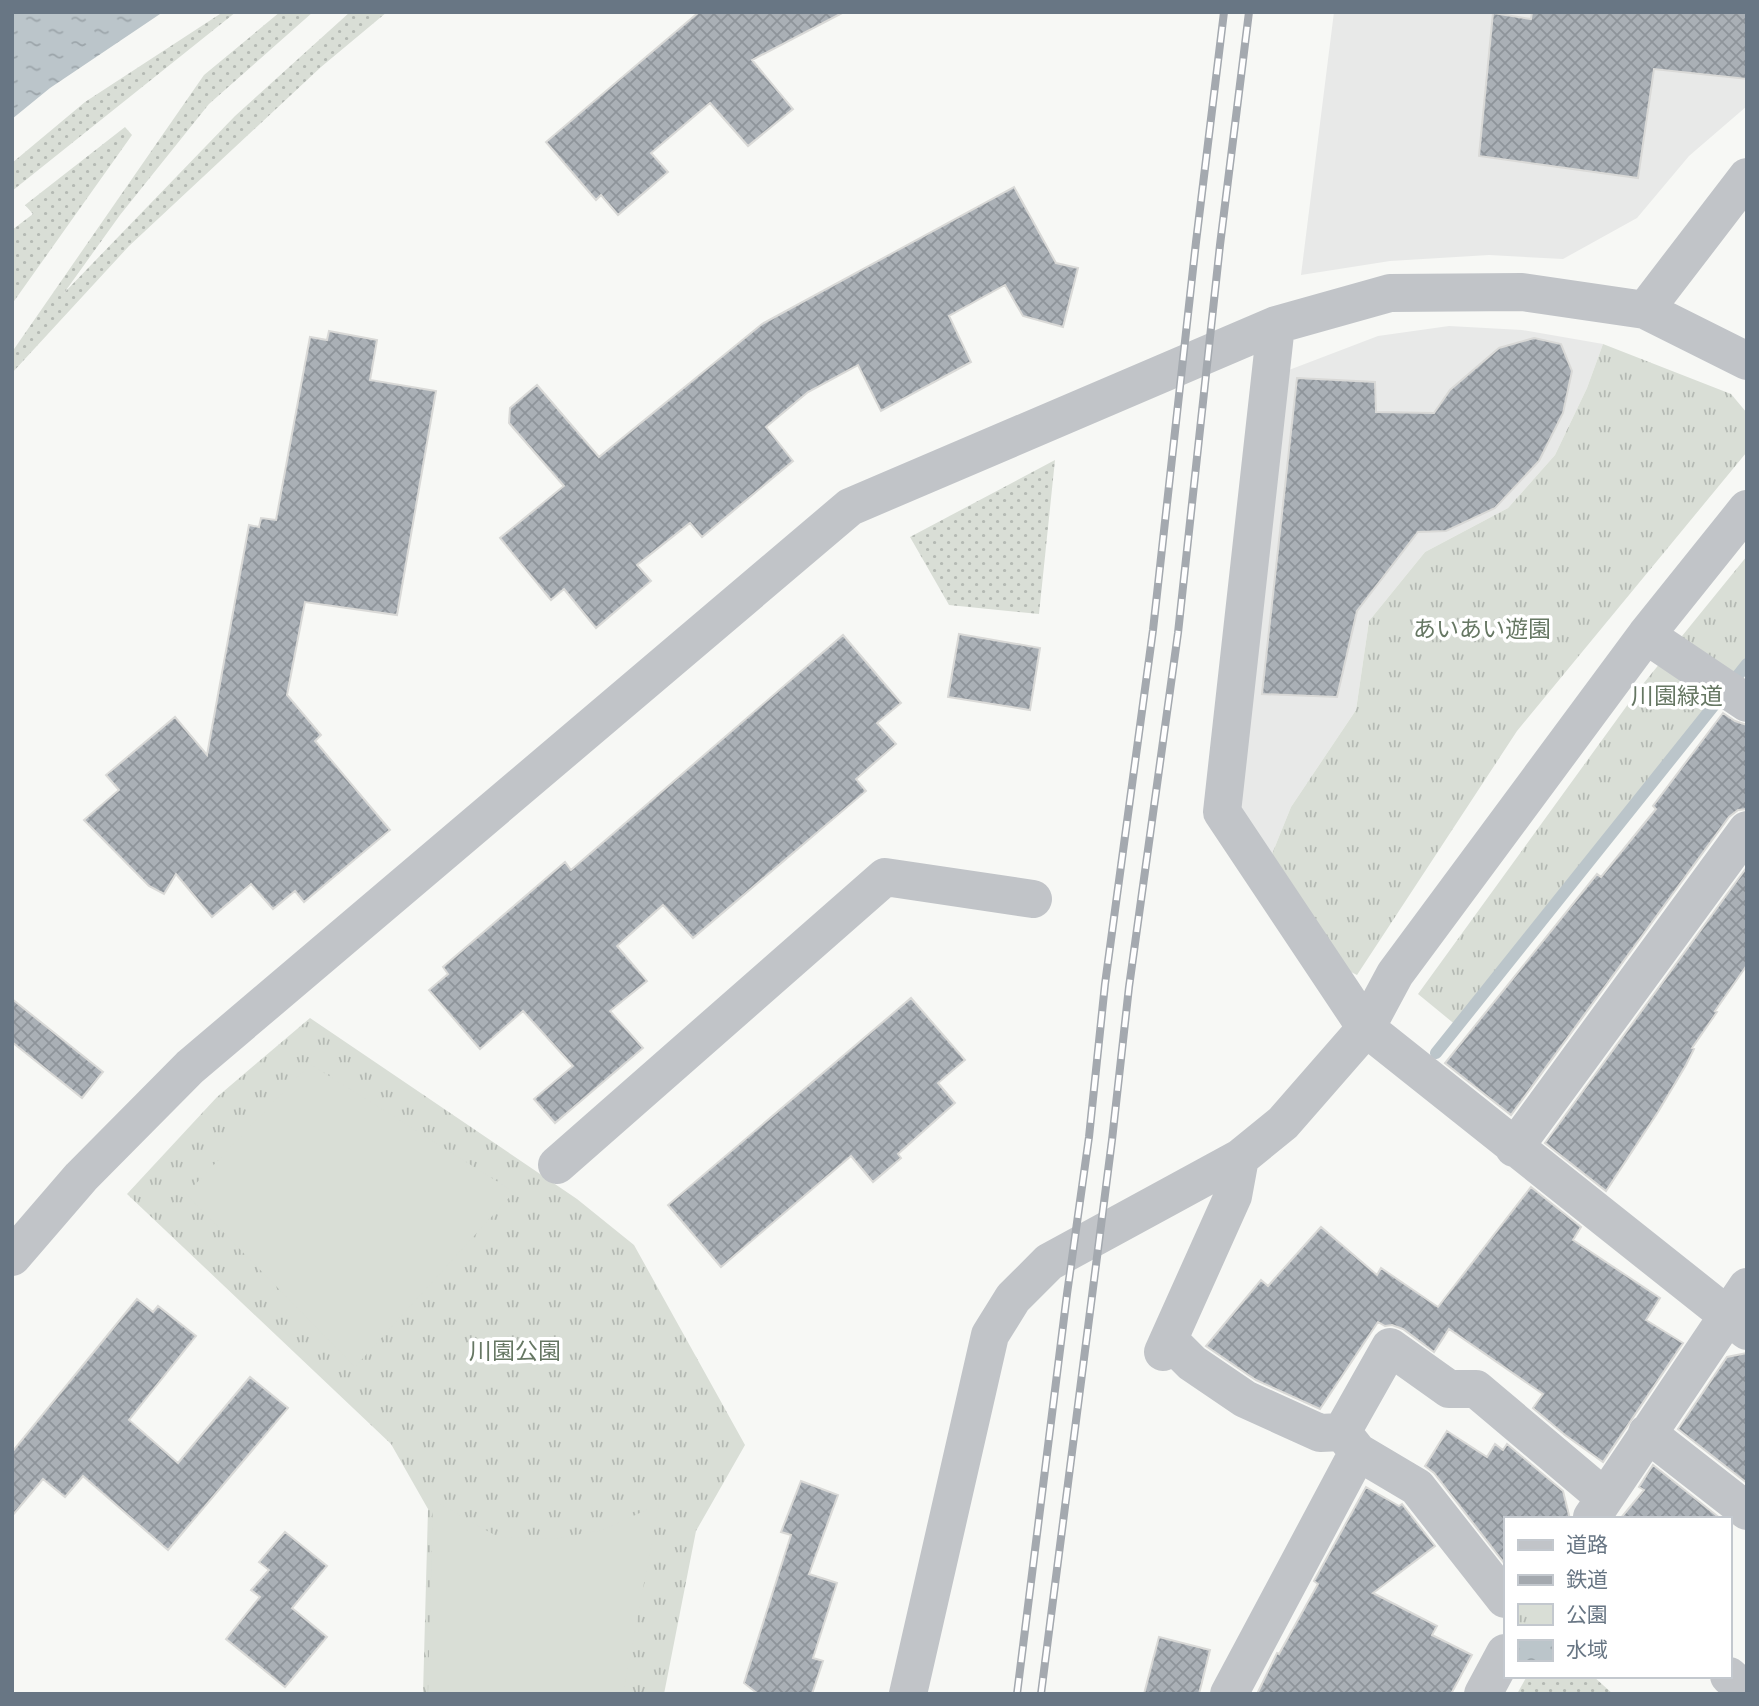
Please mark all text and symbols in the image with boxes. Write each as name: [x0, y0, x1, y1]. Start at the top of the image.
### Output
park label: あいあい遊園: [1413, 615, 1551, 642]
park label: 川園緑道: [1631, 682, 1723, 709]
park label: 川園公園: [469, 1337, 561, 1364]
legend: [1504, 1517, 1731, 1678]
text: 道路: [1566, 1532, 1608, 1557]
text: 鉄道: [1566, 1567, 1608, 1592]
text: 公園: [1566, 1602, 1608, 1627]
text: 水域: [1566, 1637, 1608, 1662]

